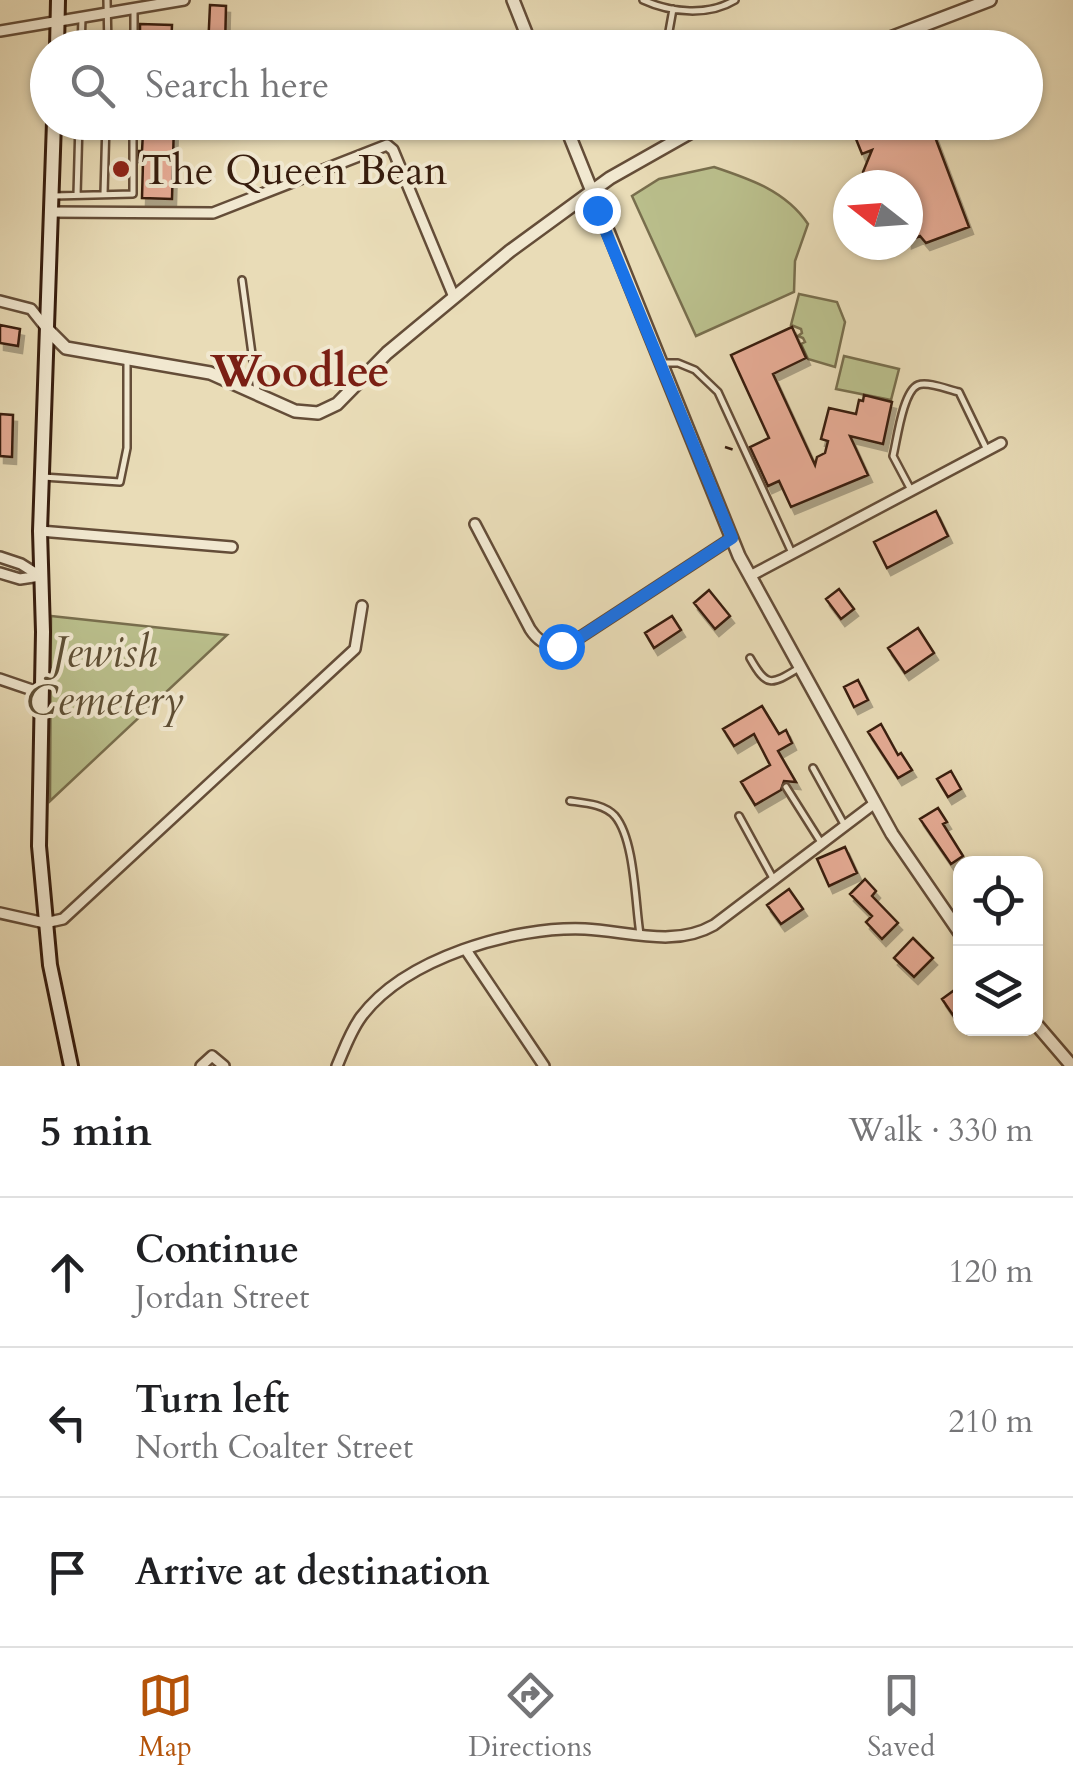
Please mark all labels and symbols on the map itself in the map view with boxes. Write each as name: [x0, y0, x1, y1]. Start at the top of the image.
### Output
place label: The Queen Bean: [141, 142, 448, 199]
marker: The Queen Bean: [110, 158, 132, 180]
north arrow: [833, 170, 923, 260]
route end: [575, 188, 621, 234]
district label: Woodlee: [209, 341, 390, 402]
park label: Jewish Cemetery: [26, 624, 184, 729]
route start: [539, 624, 585, 670]

